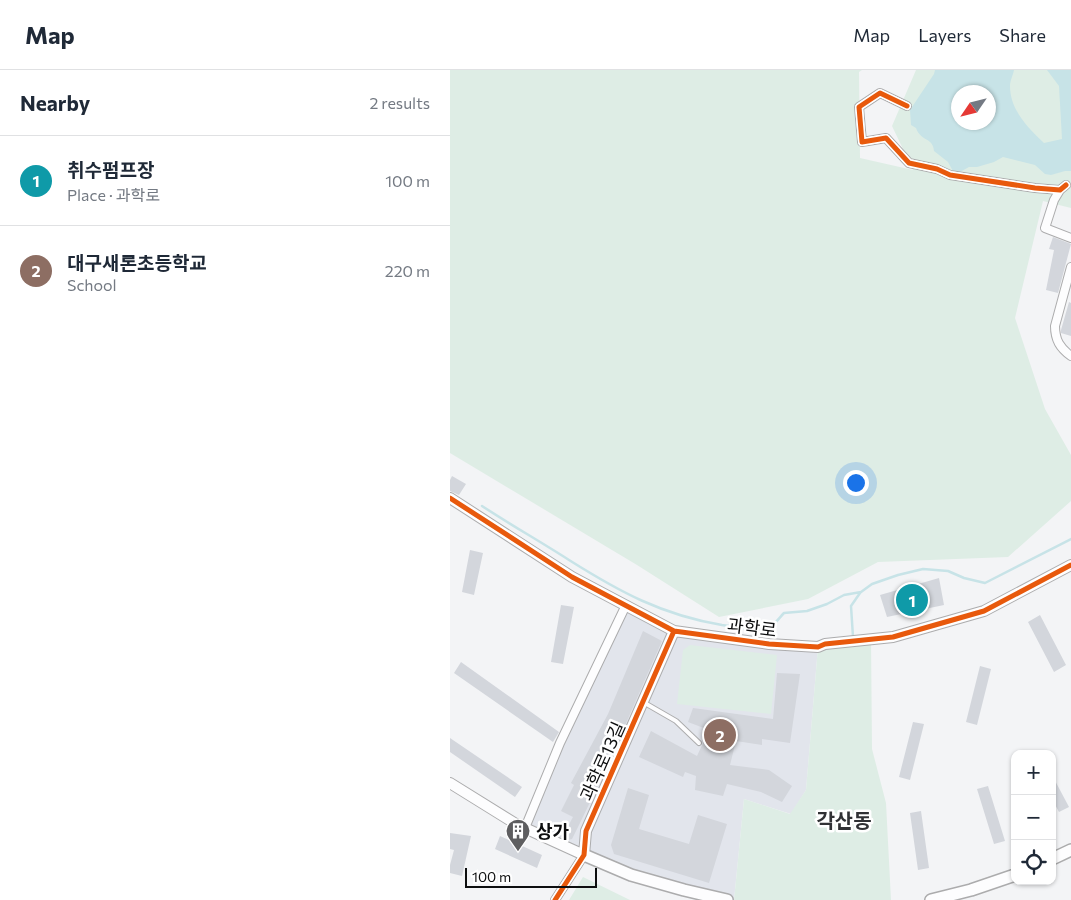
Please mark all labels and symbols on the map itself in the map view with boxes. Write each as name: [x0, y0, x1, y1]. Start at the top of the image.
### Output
north arrow: [951, 85, 996, 130]
your location: [843, 470, 869, 496]
pin: 1: [896, 581, 928, 619]
street label: 과학로: [726, 613, 778, 641]
pin: 2: [704, 716, 736, 754]
street label: 과학로13길: [575, 718, 629, 804]
district label: 각산동: [816, 808, 872, 832]
building icon: 상가: [505, 818, 531, 852]
place label: 상가: [536, 820, 570, 842]
scale bar: [465, 865, 598, 888]

